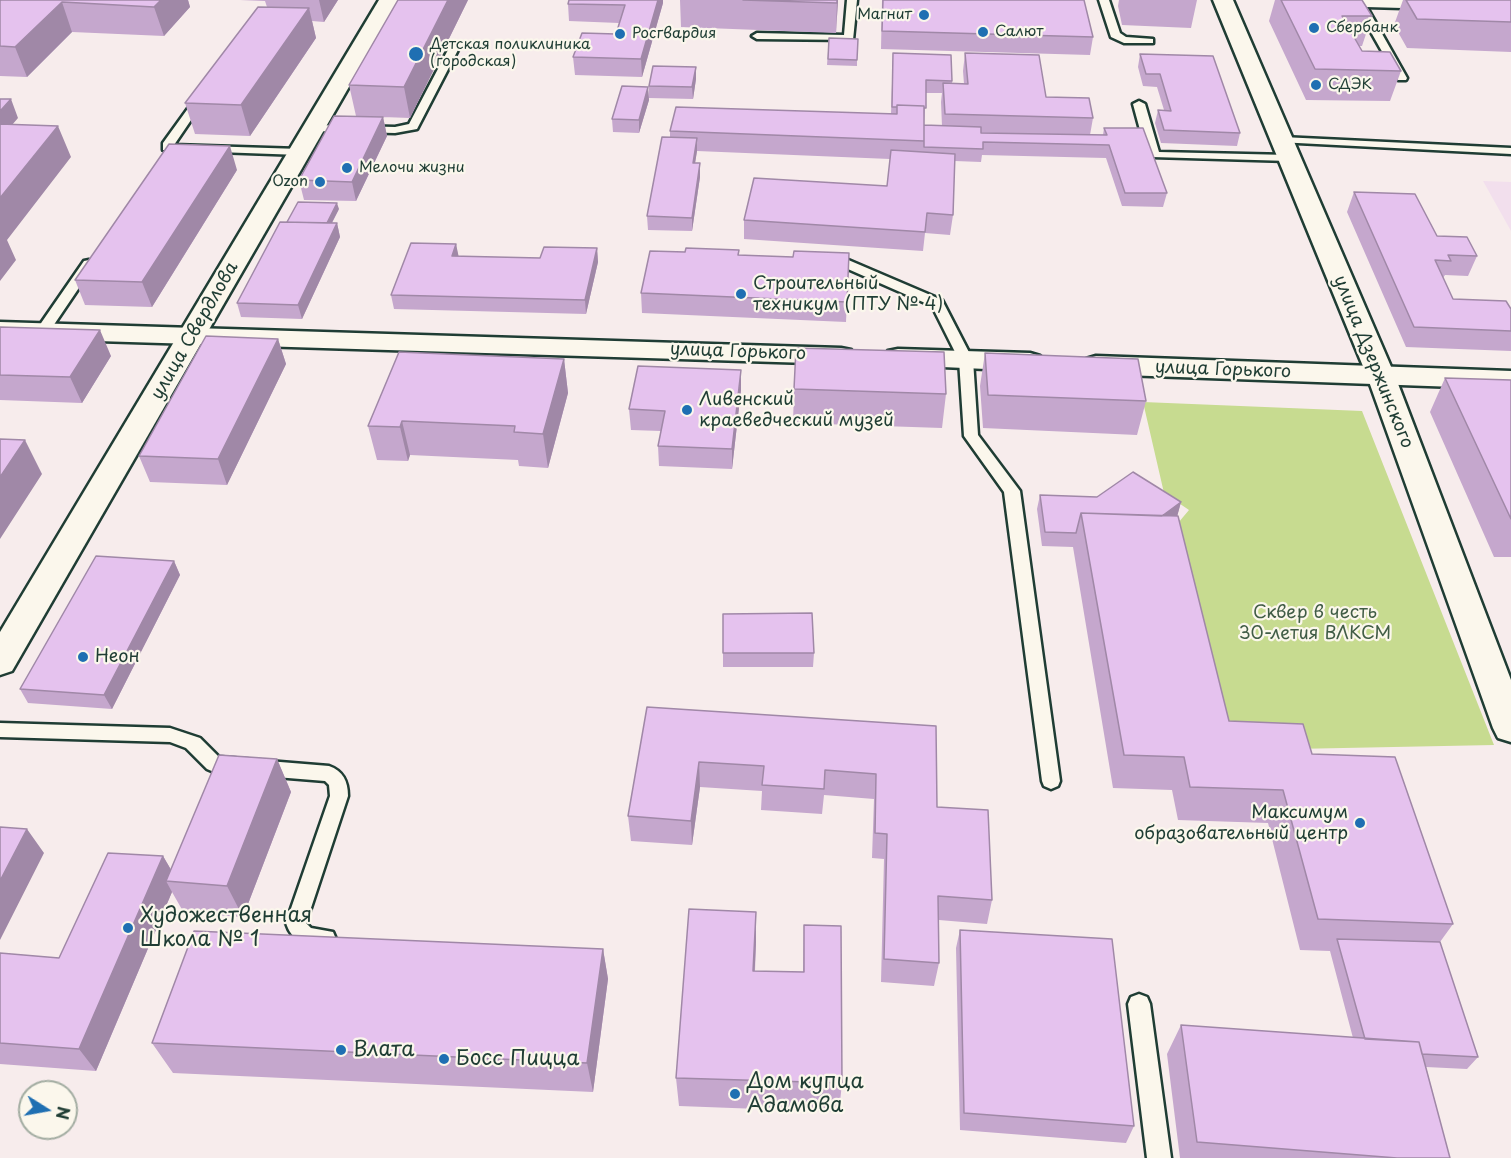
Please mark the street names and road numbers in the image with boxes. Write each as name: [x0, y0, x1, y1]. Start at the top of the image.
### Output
street label: улица Свердлова: [147, 258, 243, 404]
street label: улица Дзержинского: [1328, 272, 1418, 452]
street label: улица Горького: [669, 339, 807, 365]
street label: улица Горького: [1154, 357, 1292, 383]

